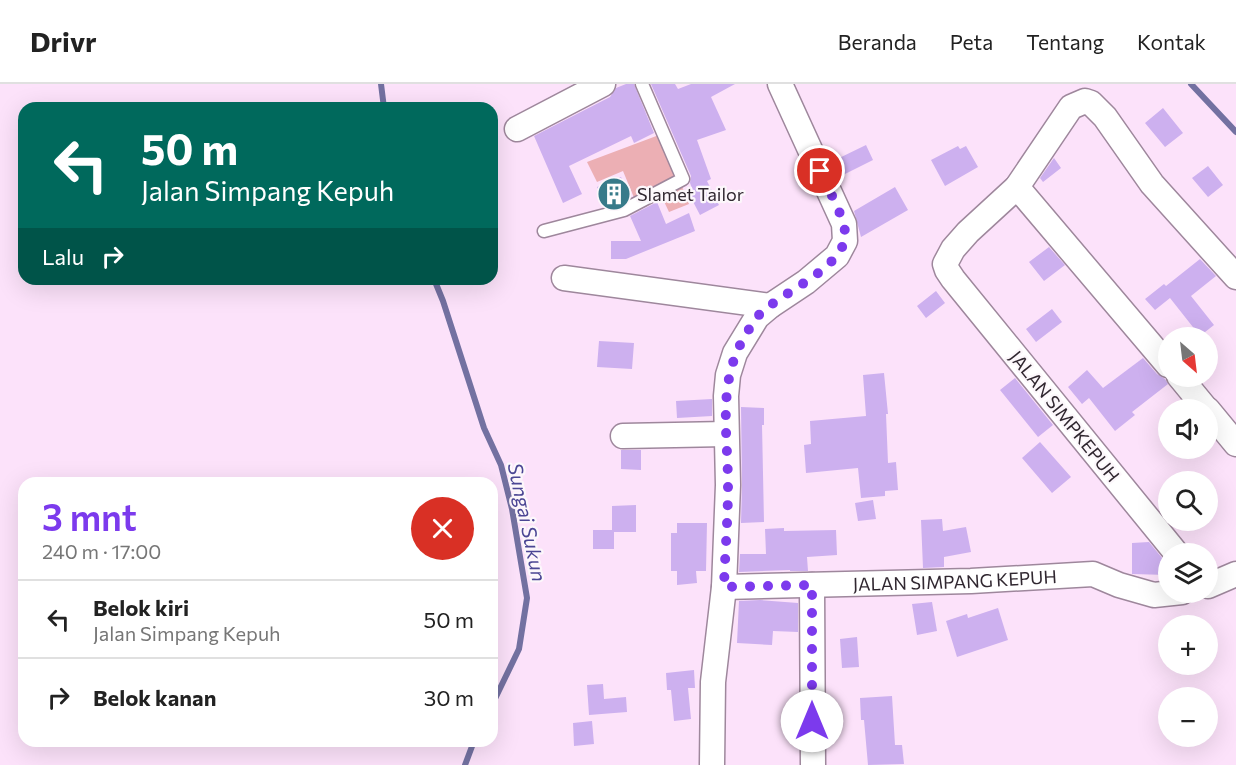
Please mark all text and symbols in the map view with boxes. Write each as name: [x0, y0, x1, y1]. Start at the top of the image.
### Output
text: Drivr: [30, 24, 97, 58]
text: Beranda: [838, 29, 917, 54]
text: Peta: [950, 29, 993, 54]
text: Tentang: [1026, 29, 1104, 54]
text: Kontak: [1137, 29, 1206, 54]
text: 50 m: [141, 122, 238, 174]
icon: left: [42, 126, 120, 204]
pin: [794, 145, 845, 196]
icon: arrive: [803, 154, 836, 187]
text: Jalan Simpang Kepuh: [141, 174, 394, 207]
building icon: Slamet Tailor: [596, 176, 632, 212]
place label: Slamet Tailor: [637, 183, 744, 205]
icon: right: [96, 240, 129, 273]
text: Lalu: [42, 243, 84, 270]
north arrow: [1158, 327, 1218, 387]
map controls: [1158, 327, 1218, 747]
street label: JALAN SIMPKEPUH: [1005, 346, 1125, 486]
button: sound: [1158, 399, 1218, 459]
water label: Sungai Sukun: [504, 460, 552, 584]
button: search: [1158, 471, 1218, 531]
text: 3 mnt: [42, 494, 137, 538]
button: close: [411, 497, 474, 560]
text: 240 m · 17:00: [42, 539, 161, 563]
button: layers: [1158, 543, 1218, 603]
street label: JALAN SIMPANG KEPUH: [853, 565, 1057, 595]
text: Belok kiri: [93, 594, 189, 621]
icon: left: [42, 603, 75, 636]
text: 50 m: [424, 606, 474, 633]
button: +: [1158, 615, 1218, 675]
text: Jalan Simpang Kepuh: [93, 621, 281, 645]
icon: right: [42, 681, 75, 714]
text: Belok kanan: [93, 684, 216, 711]
text: 30 m: [424, 684, 474, 711]
button: −: [1158, 687, 1218, 747]
position arrow: [780, 689, 844, 753]

